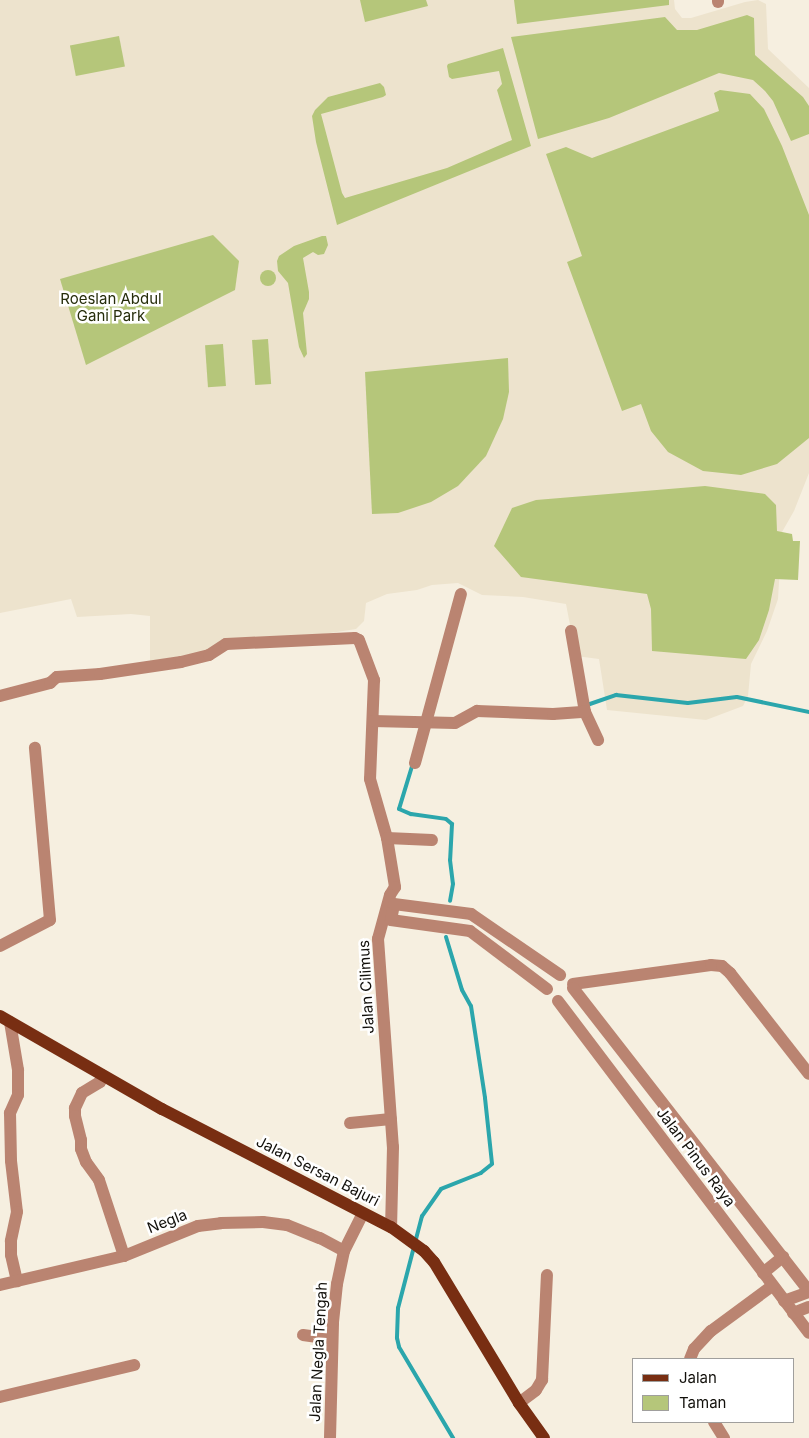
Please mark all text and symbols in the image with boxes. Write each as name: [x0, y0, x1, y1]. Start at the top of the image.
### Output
park label: Roeslan Abdul Gani Park: [60, 289, 162, 324]
street label: Jalan Cilimus: [355, 940, 377, 1034]
street label: Jalan Pinus Raya: [653, 1104, 739, 1210]
street label: Jalan Sersan Bajuri: [253, 1132, 383, 1210]
street label: Negla: [144, 1205, 190, 1237]
street label: Jalan Negla Tengah: [305, 1281, 331, 1423]
legend: [632, 1358, 794, 1423]
text: Jalan: [679, 1368, 717, 1387]
text: Taman: [679, 1393, 726, 1412]

